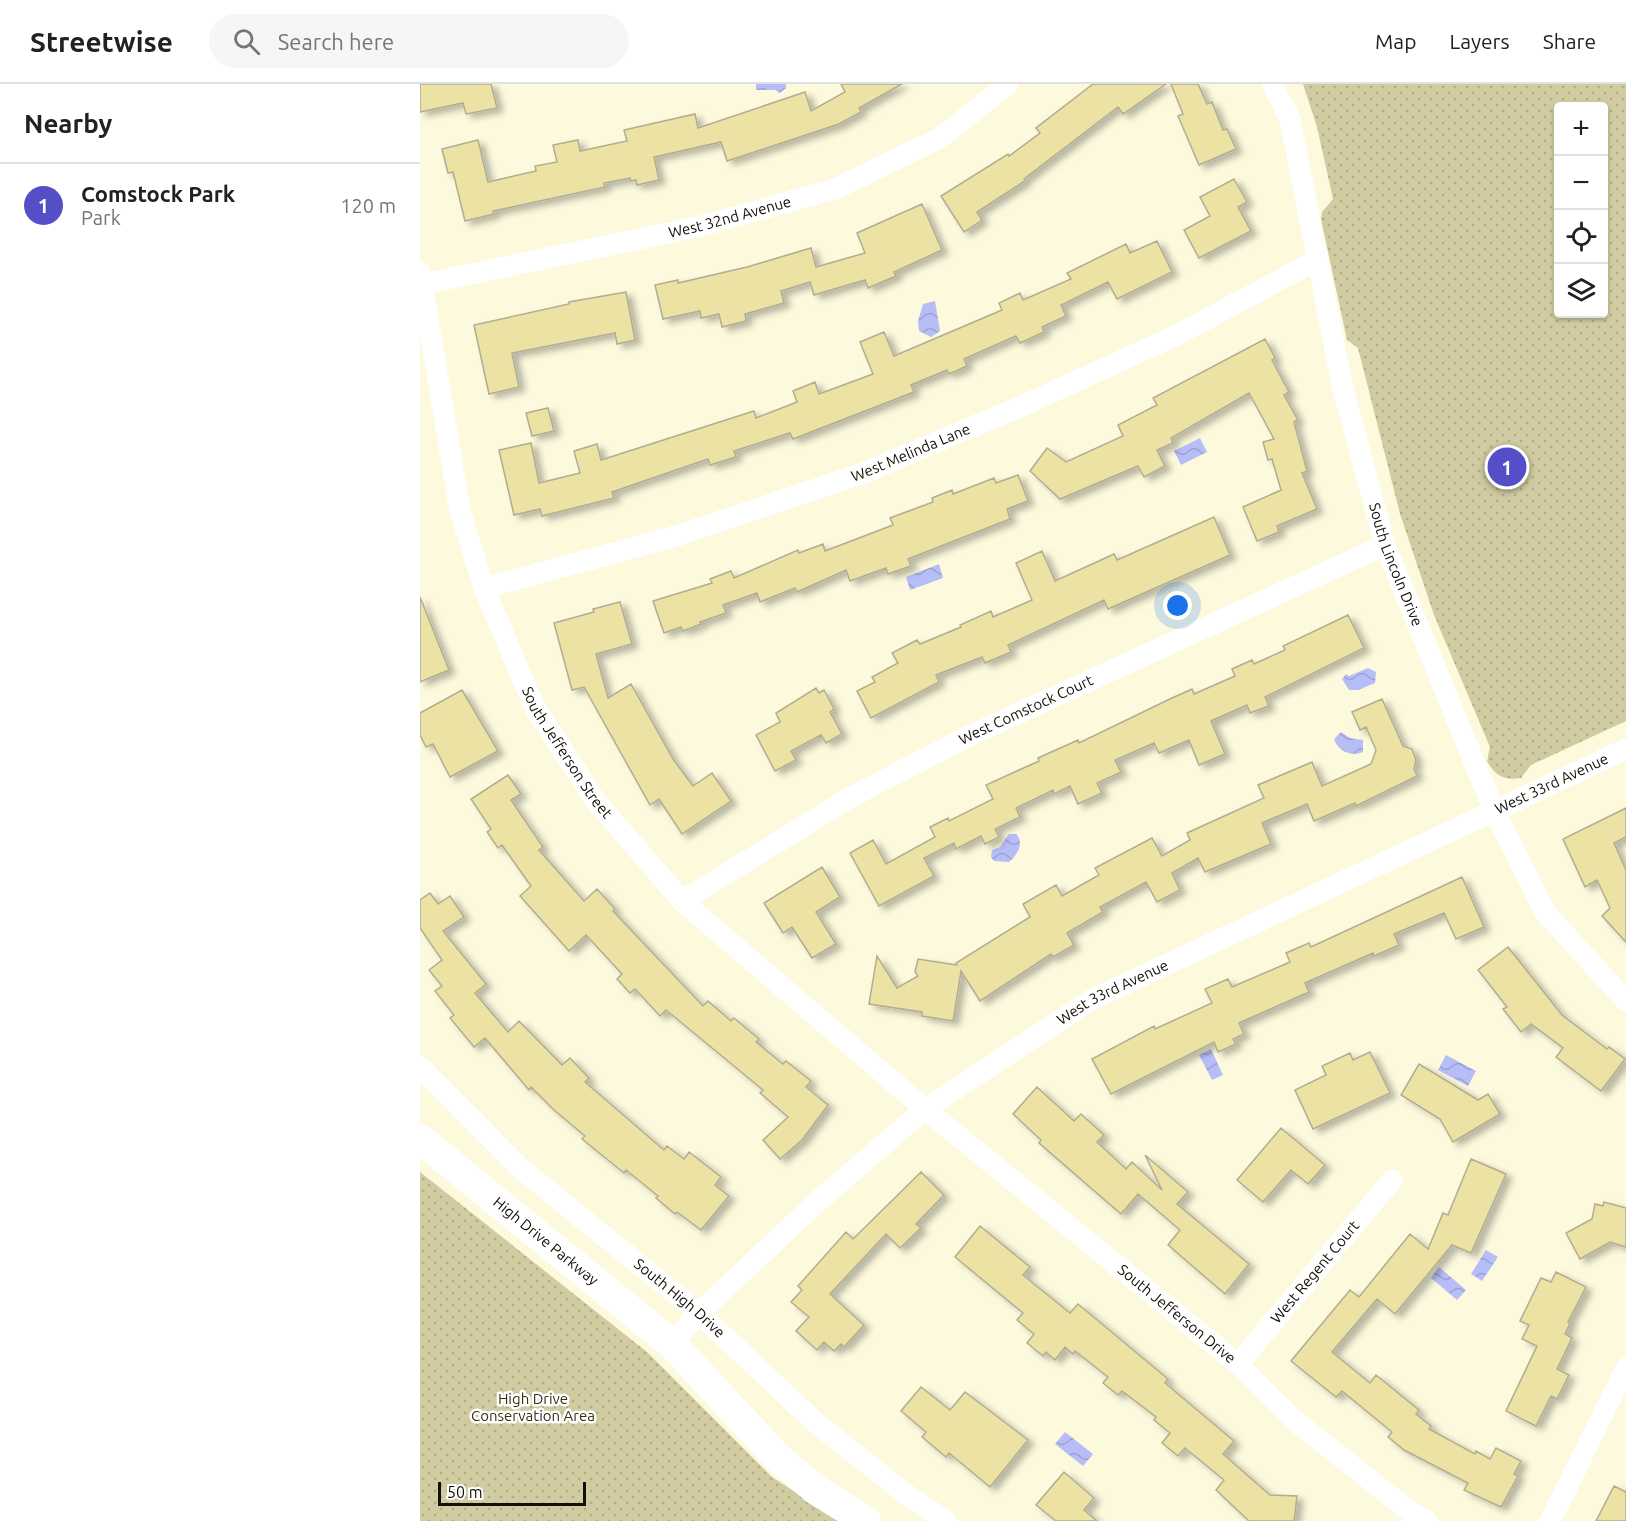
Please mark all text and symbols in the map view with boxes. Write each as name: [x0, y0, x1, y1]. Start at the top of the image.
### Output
search box: [209, 14, 629, 68]
icon: search: [230, 25, 263, 58]
text: Streetwise: [30, 26, 173, 57]
text: Search here: [278, 29, 394, 54]
text: Map: [1375, 29, 1416, 53]
text: Layers: [1449, 29, 1510, 53]
text: Share: [1543, 29, 1596, 53]
map controls: [1554, 102, 1608, 318]
button: +: [1554, 102, 1608, 156]
text: Nearby: [24, 109, 112, 138]
button: −: [1554, 156, 1608, 210]
text: Comstock Park: [81, 181, 235, 206]
street label: West 32nd Avenue: [667, 193, 793, 241]
text: 1: [38, 194, 49, 217]
text: 120 m: [340, 194, 396, 217]
text: Park: [81, 206, 121, 229]
button: locate: [1554, 210, 1608, 264]
button: layers: [1554, 264, 1608, 318]
street label: West Melinda Lane: [849, 420, 973, 485]
pin: 1: [1488, 444, 1526, 490]
street label: South Lincoln Drive: [1366, 501, 1426, 629]
your location: [1163, 591, 1192, 620]
street label: West Comstock Court: [956, 671, 1096, 748]
street label: South Jefferson Street: [519, 684, 616, 822]
street label: West 33rd Avenue: [1492, 750, 1611, 817]
street label: West 33rd Avenue: [1054, 956, 1171, 1028]
street label: High Drive Parkway: [490, 1193, 602, 1289]
street label: West Regent Court: [1267, 1217, 1362, 1326]
street label: South High Drive: [631, 1255, 729, 1341]
street label: South Jefferson Drive: [1115, 1261, 1239, 1367]
park label: High Drive Conservation Area: [471, 1390, 595, 1424]
scale bar: [438, 1479, 586, 1506]
text: 50 m: [447, 1483, 483, 1501]

